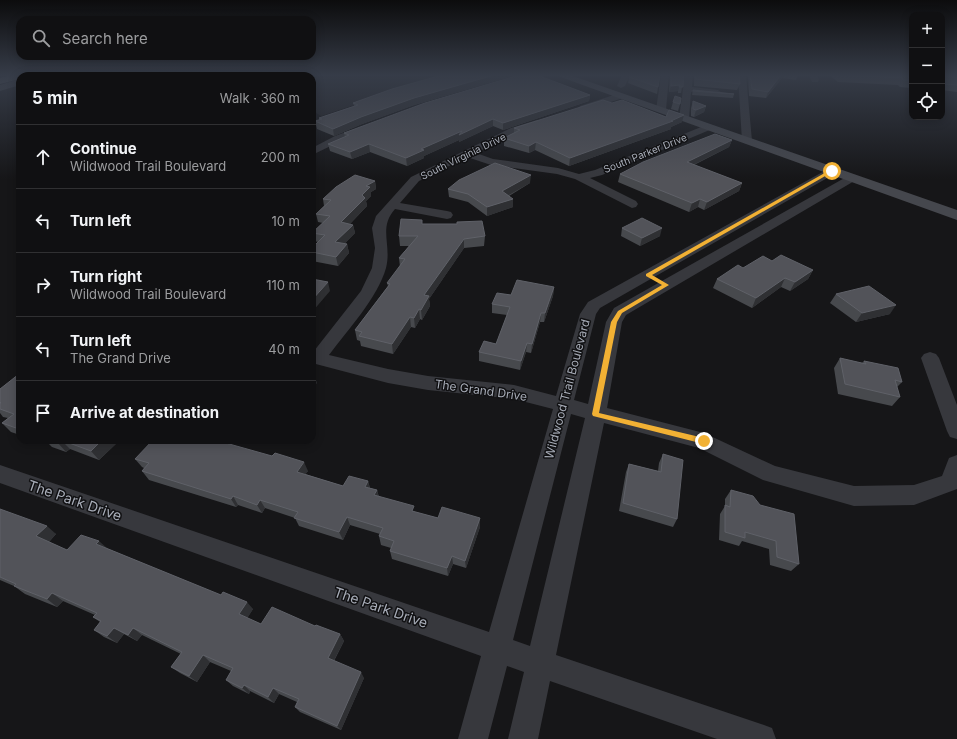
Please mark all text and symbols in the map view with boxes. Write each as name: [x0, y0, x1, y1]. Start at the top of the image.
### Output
map controls: [909, 12, 945, 120]
button: +: [909, 12, 945, 48]
search box: [16, 16, 316, 60]
icon: search: [30, 27, 52, 49]
text: Search here: [62, 29, 148, 48]
button: −: [909, 48, 945, 84]
button: locate: [909, 84, 945, 120]
text: 5 min: [32, 88, 78, 108]
text: Walk · 360 m: [220, 90, 300, 106]
street label: South Virginia Drive: [418, 130, 508, 182]
street label: South Parker Drive: [602, 131, 689, 175]
text: Continue: [70, 139, 137, 158]
icon: ahead: [32, 146, 54, 168]
text: 200 m: [261, 149, 300, 165]
text: Wildwood Trail Boulevard: [70, 158, 226, 174]
route start: [823, 162, 841, 180]
icon: left: [32, 210, 54, 232]
text: Turn left: [70, 211, 131, 230]
text: 10 m: [271, 213, 300, 229]
text: Turn right: [70, 267, 142, 286]
icon: right: [32, 274, 54, 296]
text: 110 m: [266, 277, 300, 293]
text: Wildwood Trail Boulevard: [70, 286, 226, 302]
street label: Wildwood Trail Boulevard: [541, 317, 593, 461]
text: Turn left: [70, 331, 131, 350]
icon: left: [32, 338, 54, 360]
text: 40 m: [268, 341, 300, 357]
text: The Grand Drive: [70, 350, 171, 366]
street label: The Grand Drive: [434, 376, 528, 404]
icon: arrive: [32, 402, 54, 424]
text: Arrive at destination: [70, 403, 219, 422]
route end: [695, 432, 713, 450]
street label: The Park Drive: [26, 476, 124, 524]
street label: The Park Drive: [332, 583, 430, 631]

